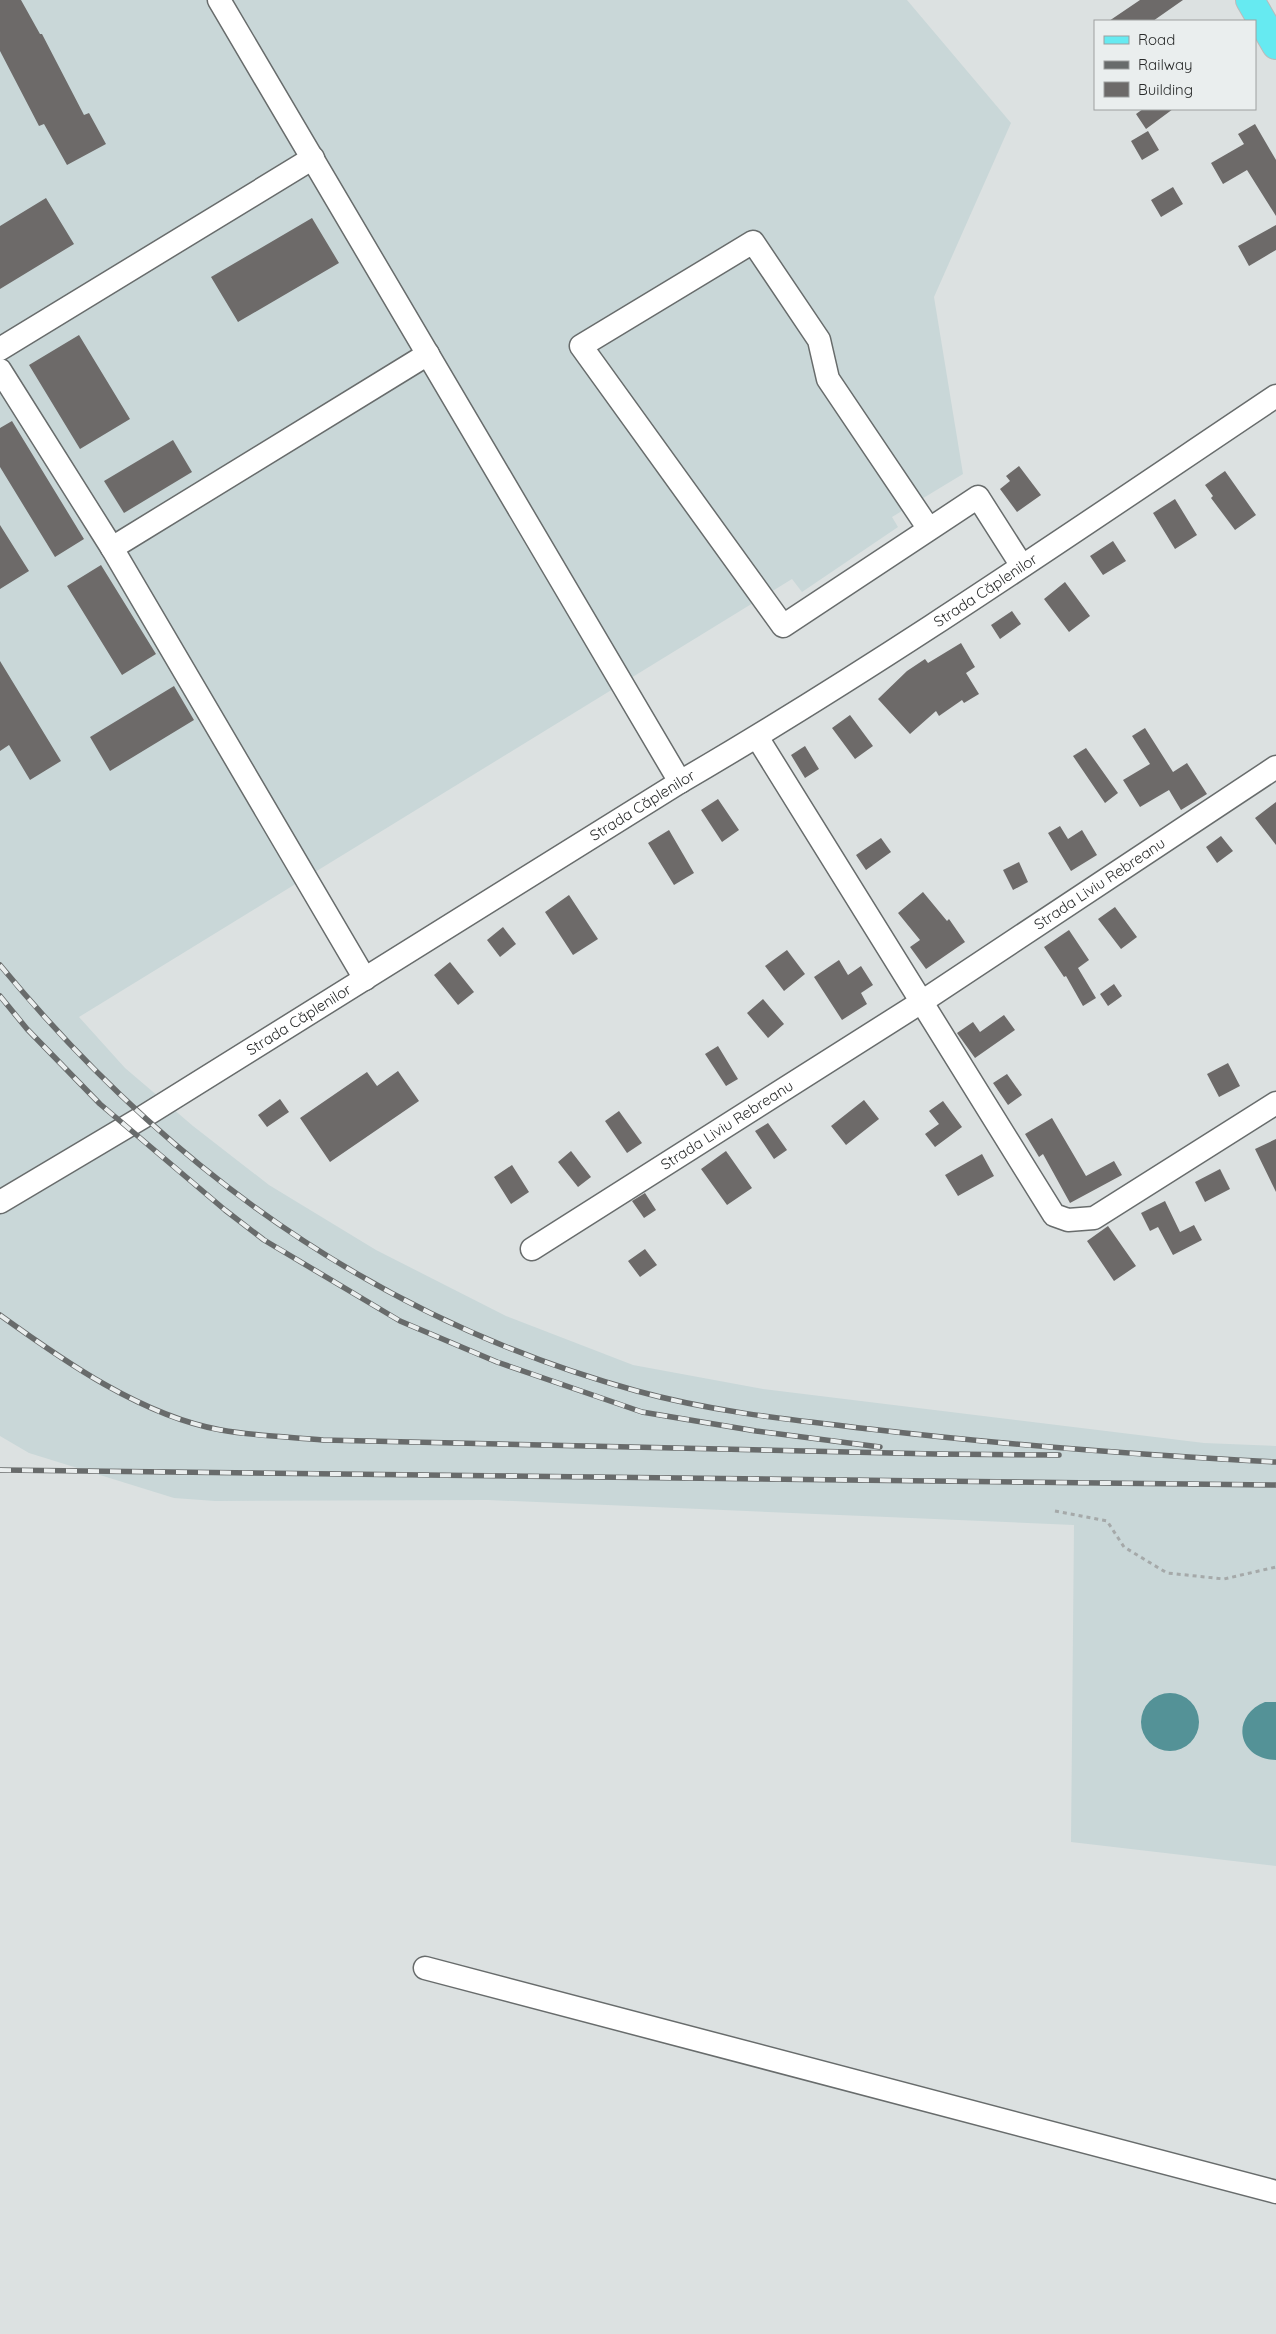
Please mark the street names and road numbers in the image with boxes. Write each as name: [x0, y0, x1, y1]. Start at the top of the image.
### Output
street label: Strada Căplenilor: [930, 549, 1041, 631]
street label: Strada Căplenilor: [586, 765, 698, 845]
street label: Strada Liviu Rebreanu: [1030, 833, 1169, 934]
street label: Strada Căplenilor: [242, 979, 355, 1059]
street label: Strada Liviu Rebreanu: [657, 1076, 797, 1174]

